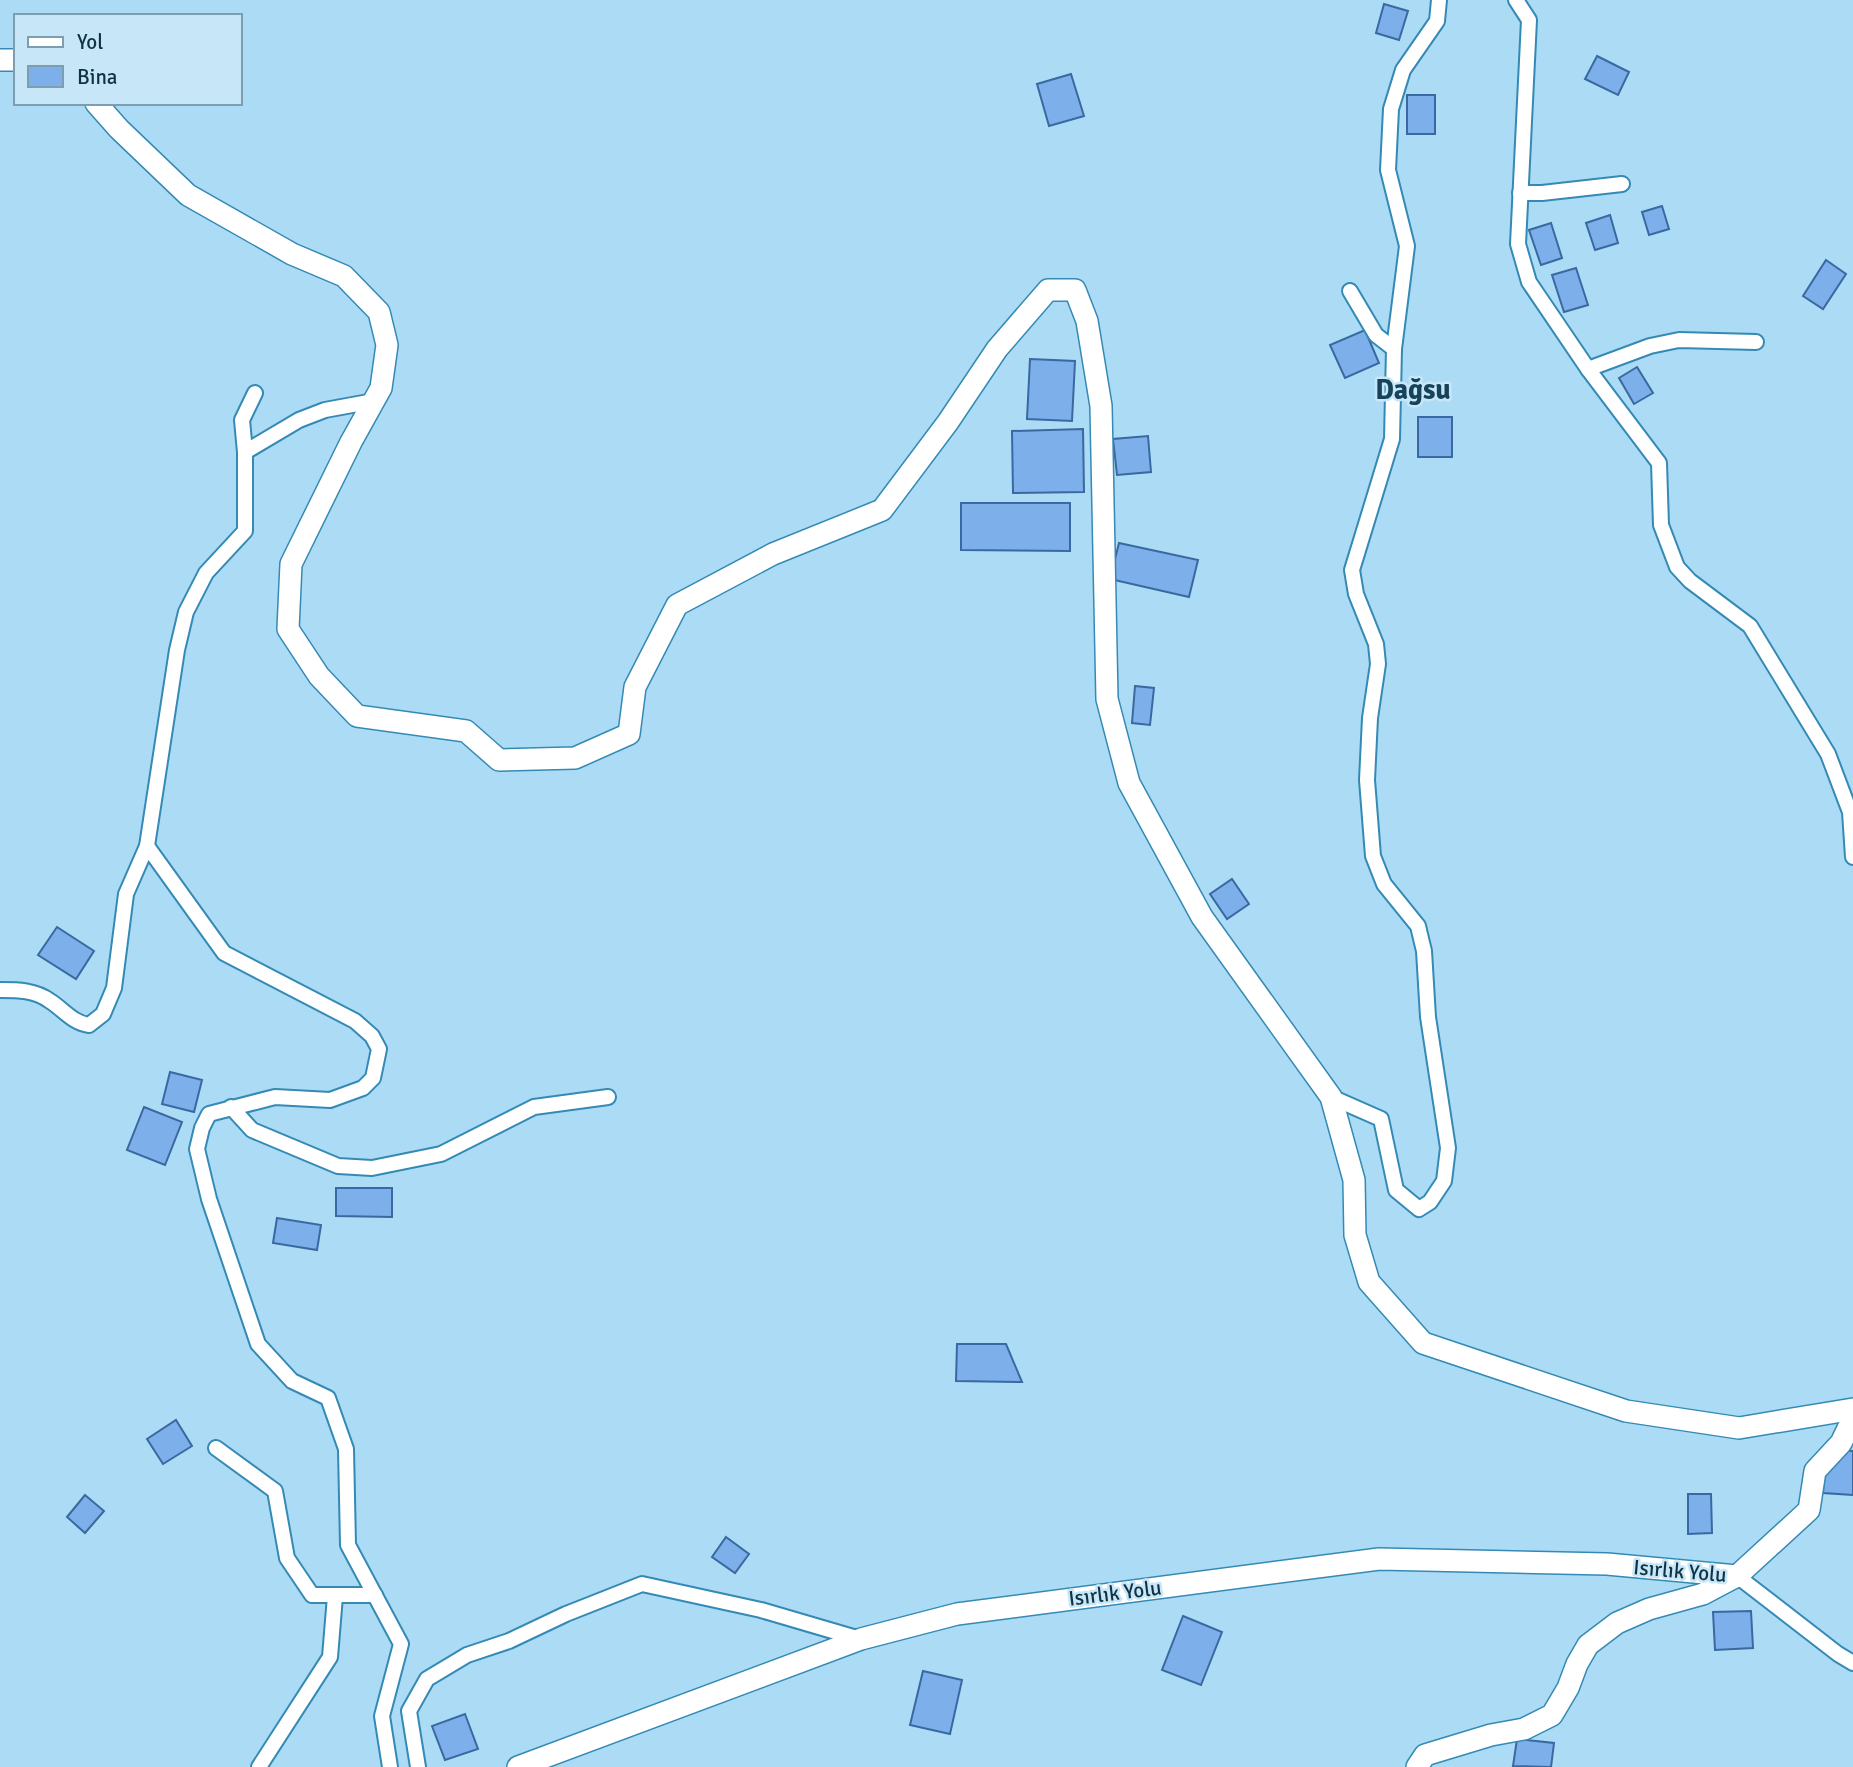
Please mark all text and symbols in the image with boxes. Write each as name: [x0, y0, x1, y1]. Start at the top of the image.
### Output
legend: [14, 14, 242, 105]
text: Yol: [77, 29, 103, 55]
text: Bina: [77, 64, 118, 90]
district label: Dağsu: [1375, 373, 1451, 407]
street label: Isırlık Yolu: [1632, 1554, 1728, 1588]
street label: Isırlık Yolu: [1067, 1574, 1163, 1612]

